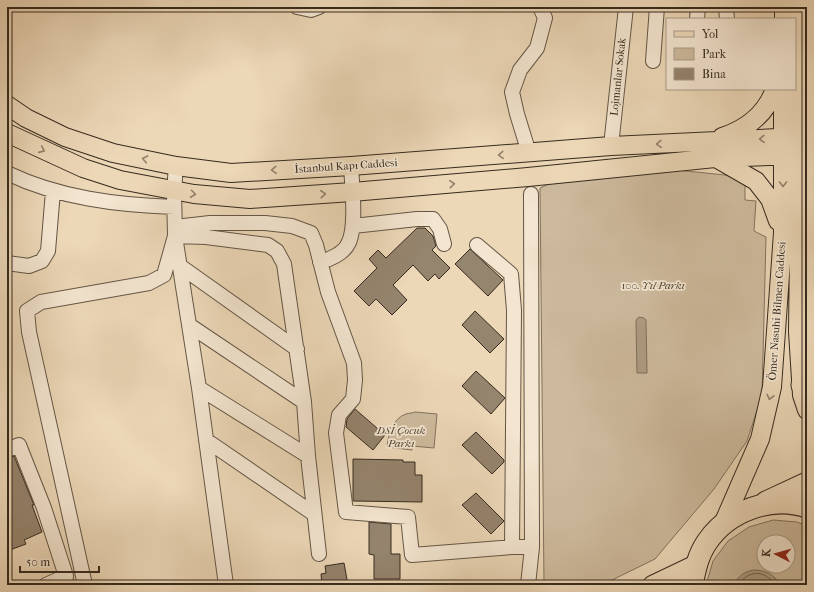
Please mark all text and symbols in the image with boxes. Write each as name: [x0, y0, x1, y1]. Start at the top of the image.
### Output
legend: [666, 18, 796, 90]
text: Yol: [701, 27, 719, 41]
street label: Lojmanlar Sokak: [607, 37, 629, 117]
text: Park: [702, 47, 727, 61]
text: Bina: [702, 67, 726, 81]
one-way arrow: [759, 134, 765, 143]
one-way arrow: [656, 140, 662, 148]
one-way arrow: [38, 145, 46, 153]
one-way arrow: [498, 150, 504, 159]
one-way arrow: [142, 156, 148, 164]
street label: İstanbul Kapı Caddesi: [294, 156, 399, 176]
one-way arrow: [271, 166, 277, 175]
one-way arrow: [449, 179, 455, 188]
one-way arrow: [779, 181, 787, 187]
one-way arrow: [190, 189, 196, 198]
one-way arrow: [320, 189, 326, 198]
street label: Ömer Nasuhi Bilmen Caddesi: [766, 240, 788, 381]
park label: 100. Yıl Parkı: [621, 279, 685, 292]
one-way arrow: [766, 394, 774, 401]
park label: DSİ Çocuk Parkı: [376, 424, 425, 450]
north arrow: [756, 534, 796, 574]
text: K: [760, 547, 774, 558]
scale bar: [20, 548, 99, 574]
text: 50 m: [26, 555, 50, 569]

